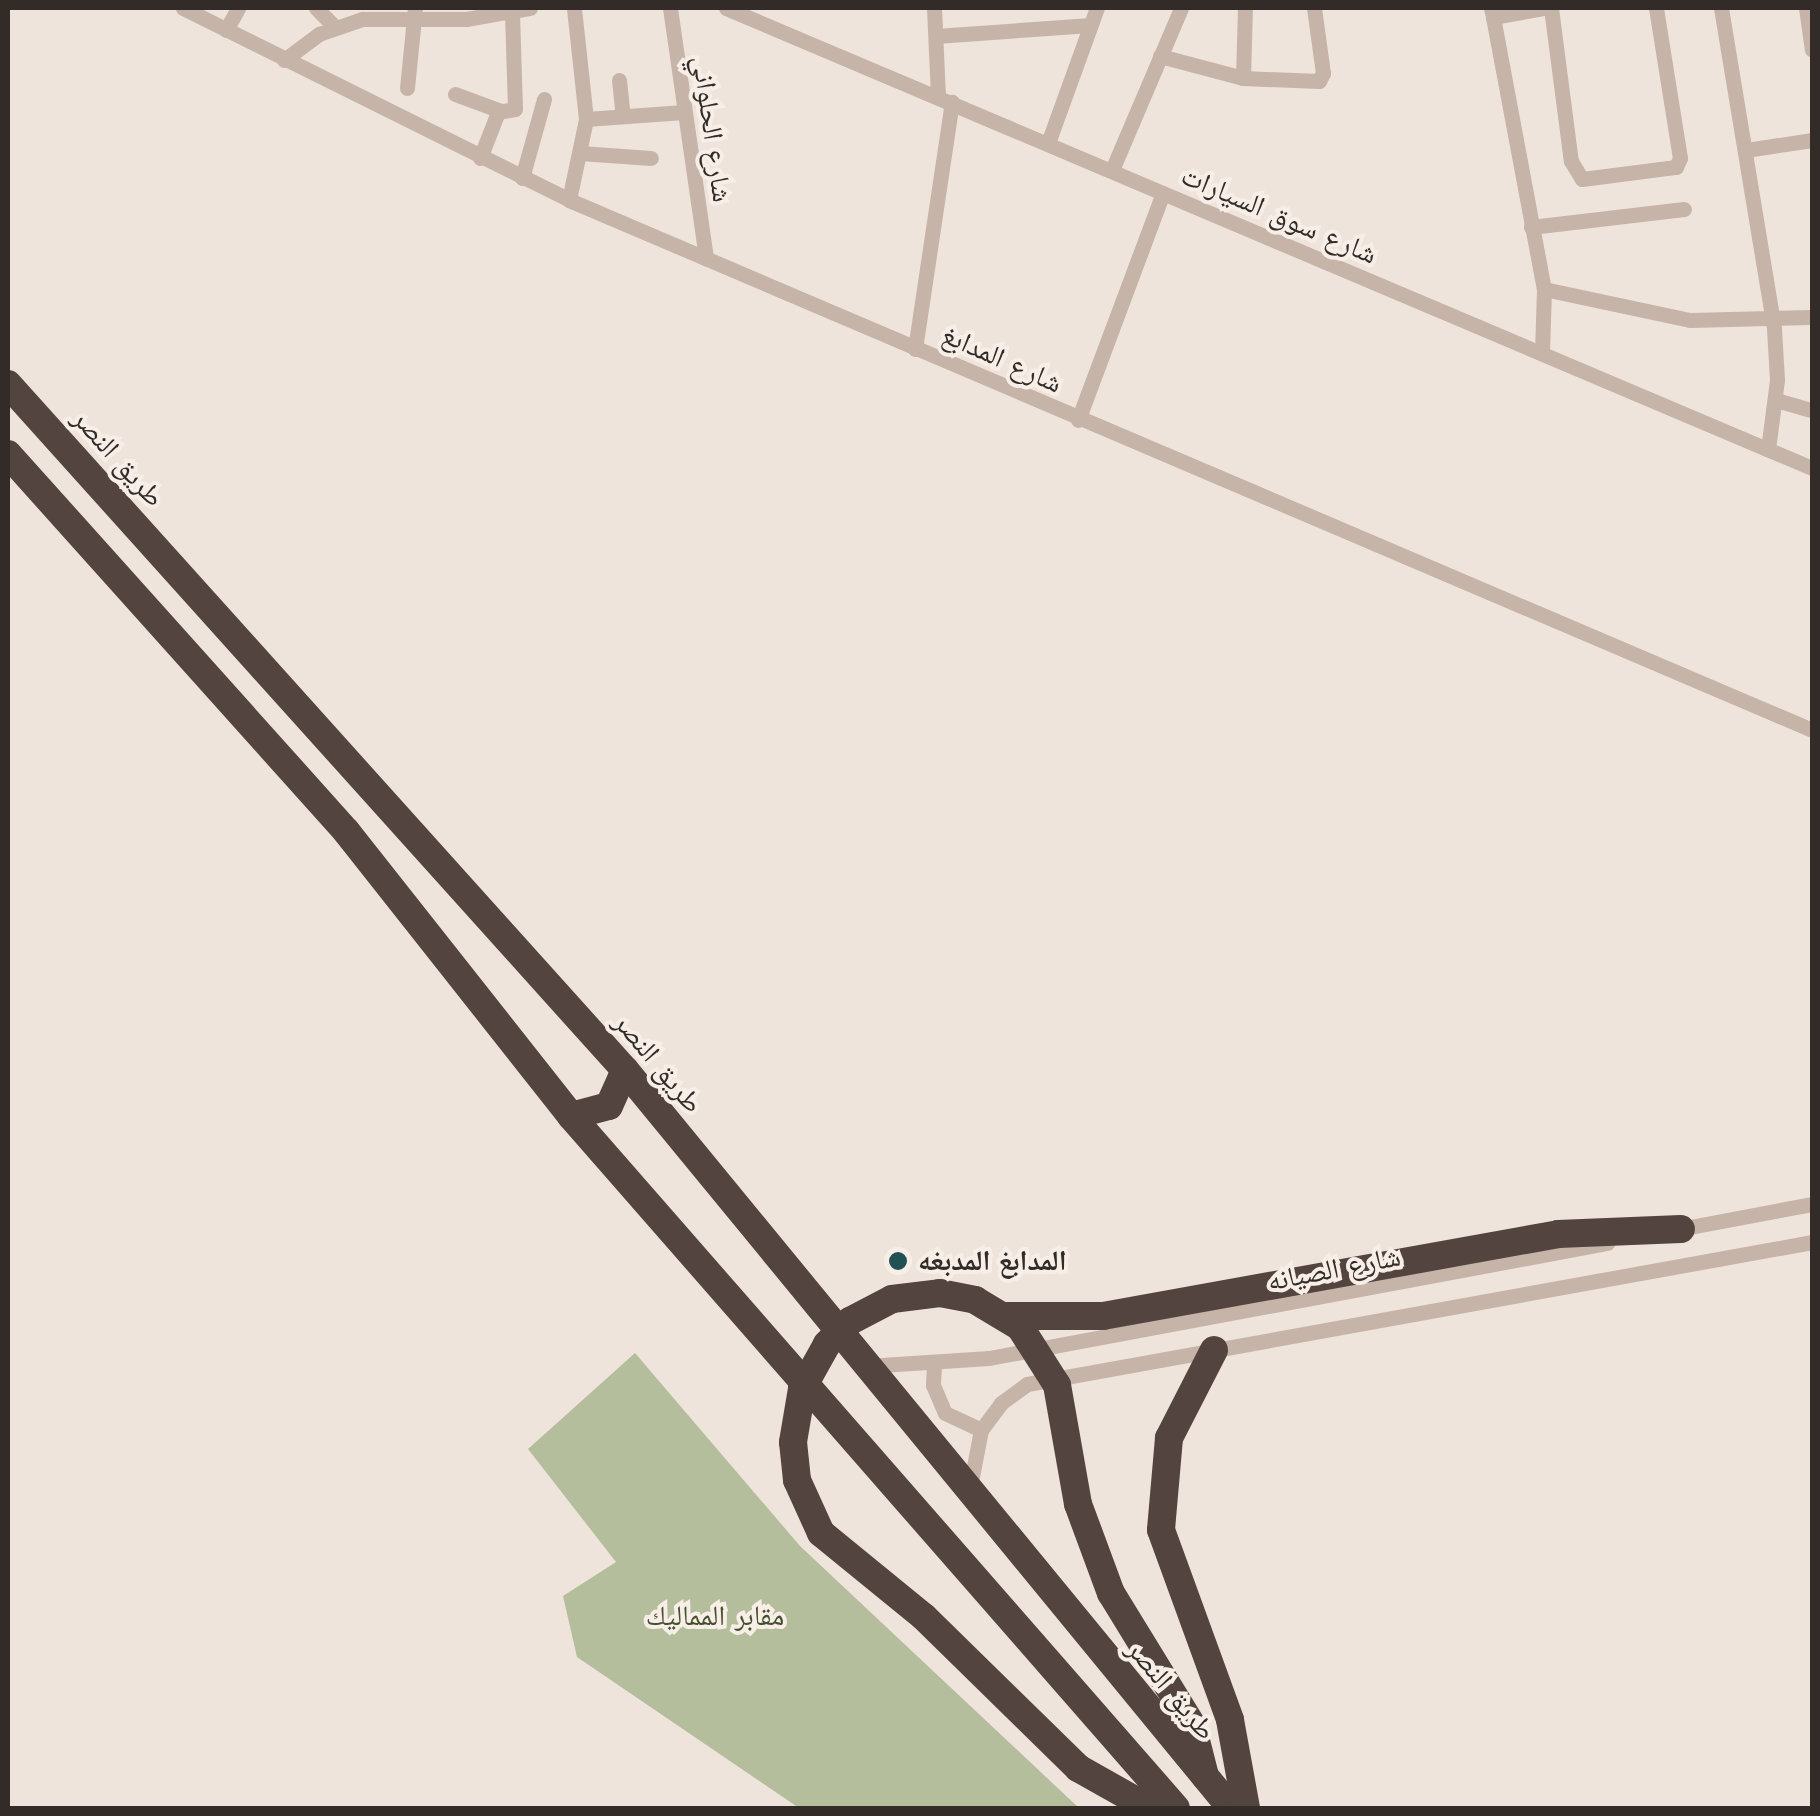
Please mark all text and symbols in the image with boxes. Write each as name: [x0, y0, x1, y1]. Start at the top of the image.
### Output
street label: شارع الحلواني: [685, 54, 739, 204]
street label: شارع سوق السيارات: [1176, 159, 1382, 271]
street label: شارع المدابغ: [937, 318, 1067, 400]
street label: طريق النصر: [65, 402, 171, 514]
street label: طريق النصر: [606, 1006, 710, 1120]
street label: شارع الصيانه: [1265, 1240, 1403, 1298]
place label: المدابغ المدبغه: [918, 1244, 1067, 1278]
marker: المدابغ المدبغه: [887, 1250, 909, 1272]
park label: مقابر المماليك: [646, 1599, 784, 1633]
street label: طريق النصر: [1119, 1633, 1223, 1747]

